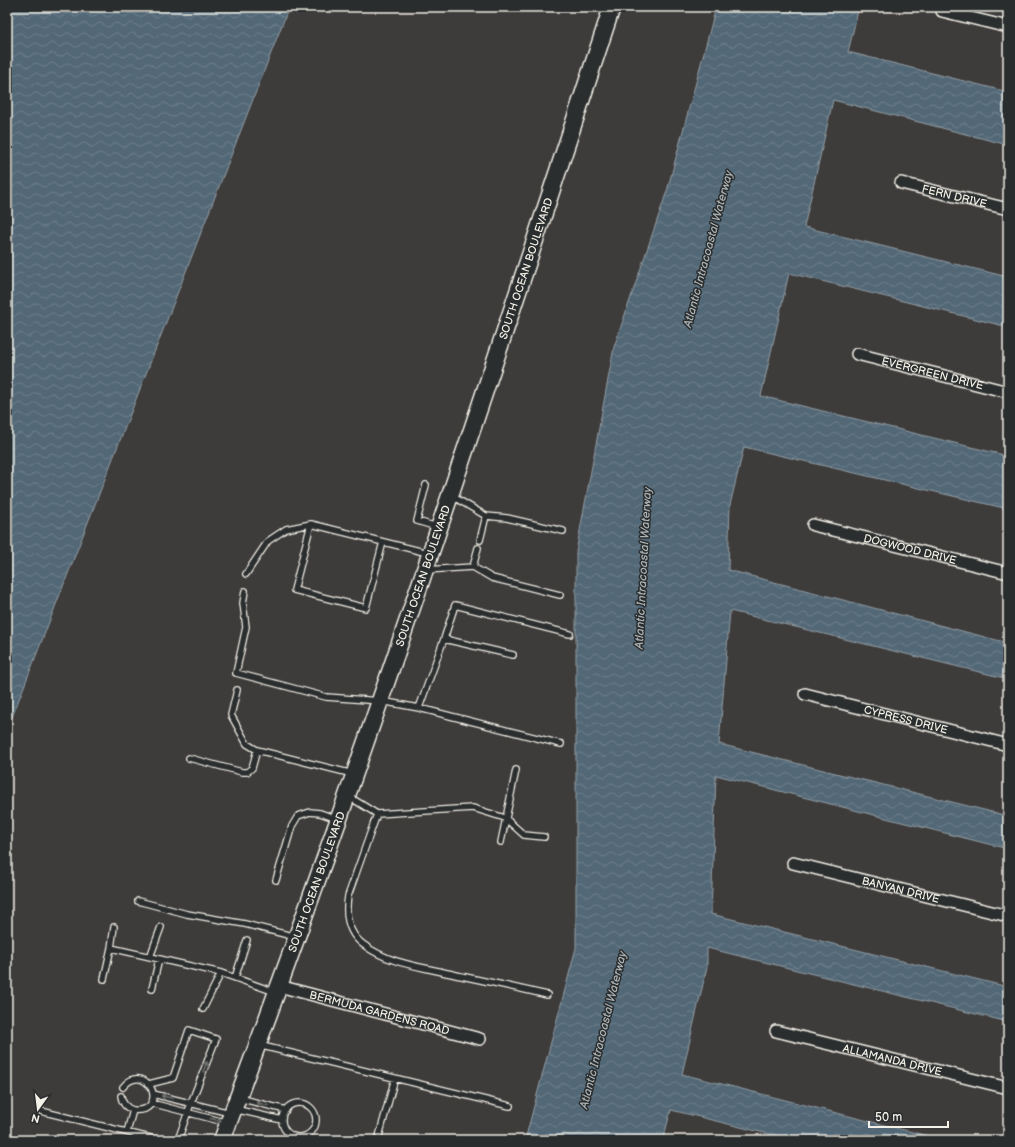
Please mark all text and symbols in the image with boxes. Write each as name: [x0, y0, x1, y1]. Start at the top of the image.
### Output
water label: Atlantic Intracoastal Waterway: [680, 168, 737, 330]
street label: FERN DRIVE: [921, 182, 988, 211]
street label: SOUTH OCEAN BOULEVARD: [497, 196, 556, 341]
street label: EVERGREEN DRIVE: [880, 354, 985, 393]
water label: Atlantic Intracoastal Waterway: [632, 486, 655, 650]
street label: SOUTH OCEAN BOULEVARD: [393, 504, 453, 648]
street label: DOGWOOD DRIVE: [862, 532, 958, 567]
street label: CYPRESS DRIVE: [863, 703, 949, 737]
street label: SOUTH OCEAN BOULEVARD: [286, 810, 348, 954]
street label: BANYAN DRIVE: [861, 874, 941, 906]
water label: Atlantic Intracoastal Waterway: [576, 949, 631, 1112]
street label: BERMUDA GARDENS ROAD: [308, 988, 451, 1038]
street label: ALLAMANDA DRIVE: [842, 1042, 943, 1079]
one-way arrow: [202, 1061, 210, 1073]
north arrow: [18, 1089, 58, 1129]
one-way arrow: [161, 1093, 174, 1100]
one-way arrow: [255, 1100, 268, 1107]
scale bar: [869, 1103, 948, 1129]
text: 50 m: [875, 1110, 902, 1125]
text: N: [30, 1111, 41, 1126]
one-way arrow: [209, 1116, 222, 1124]

